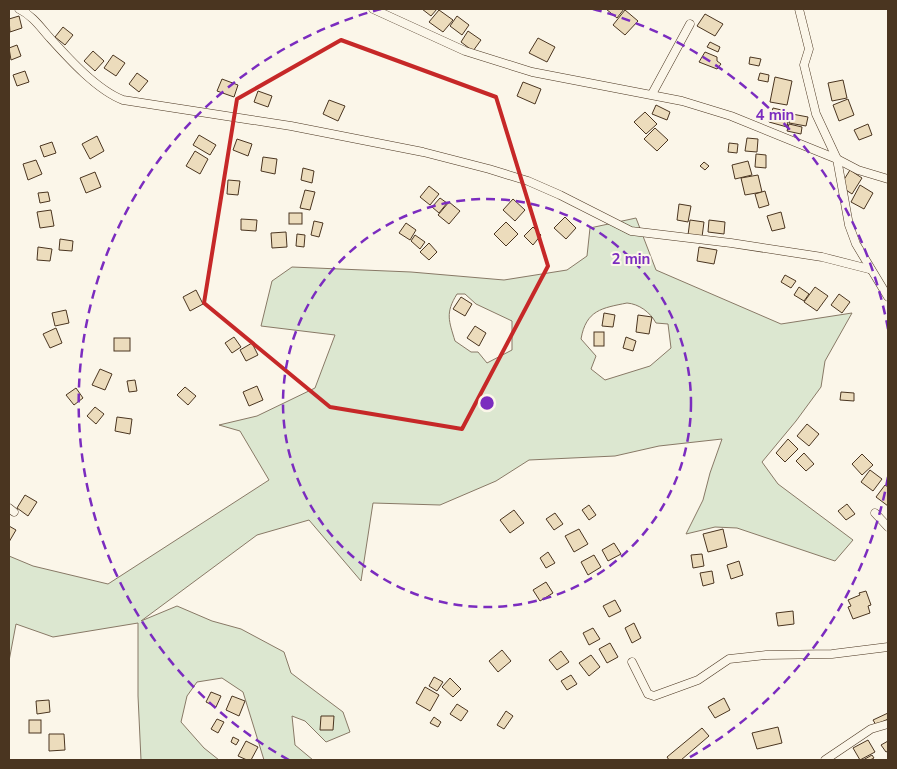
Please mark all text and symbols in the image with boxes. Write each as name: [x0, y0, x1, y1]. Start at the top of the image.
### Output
text: 4 min: [756, 105, 794, 125]
text: 2 min: [612, 249, 650, 269]
centre of rings: [478, 394, 496, 412]

